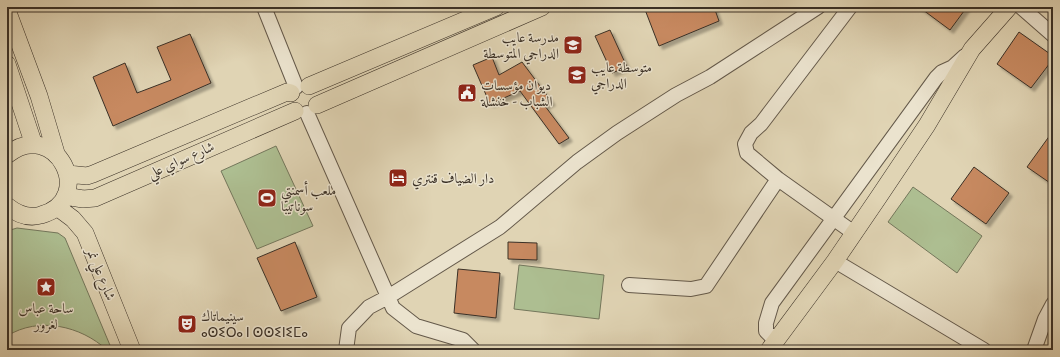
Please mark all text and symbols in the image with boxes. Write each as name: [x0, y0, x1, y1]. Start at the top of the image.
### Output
place label: مدرسة عايب الدراجي المتوسطة: [483, 28, 559, 65]
school or university icon: مدرسة عايب الدراجي المتوسطة: [562, 34, 584, 56]
place label: متوسطة عايب الدراجي: [591, 58, 652, 95]
school or university icon: متوسطة عايب الدراجي: [566, 64, 588, 86]
place label: ديوان مؤسسات الشباب - خنشلة: [480, 76, 552, 111]
public building icon: ديوان مؤسسات الشباب - خنشلة: [456, 82, 478, 104]
street label: شارع سواي علي: [145, 137, 219, 186]
hotel icon: دار الضياف قنتري: [387, 167, 409, 189]
place label: دار الضياف قنتري: [412, 169, 494, 190]
place label: ملعب أسمنتي سوناتيبا: [281, 180, 336, 216]
sports icon: ملعب أسمنتي سوناتيبا: [256, 187, 278, 209]
street label: شارع علي نمر: [78, 243, 120, 304]
place icon: ساحة عباس لغرور: [35, 276, 57, 298]
place label: ساحة عباس لغرور: [19, 299, 73, 334]
place label: سينيماتاك ⴰⵙⵉⵔⴰ ⵏ ⵙⵙⵉⵏⵉⵎⴰ: [201, 307, 308, 342]
theatre icon: سينيماتاك ⴰⵙⵉⵔⴰ ⵏ ⵙⵙⵉⵏⵉⵎⴰ: [176, 313, 198, 335]

